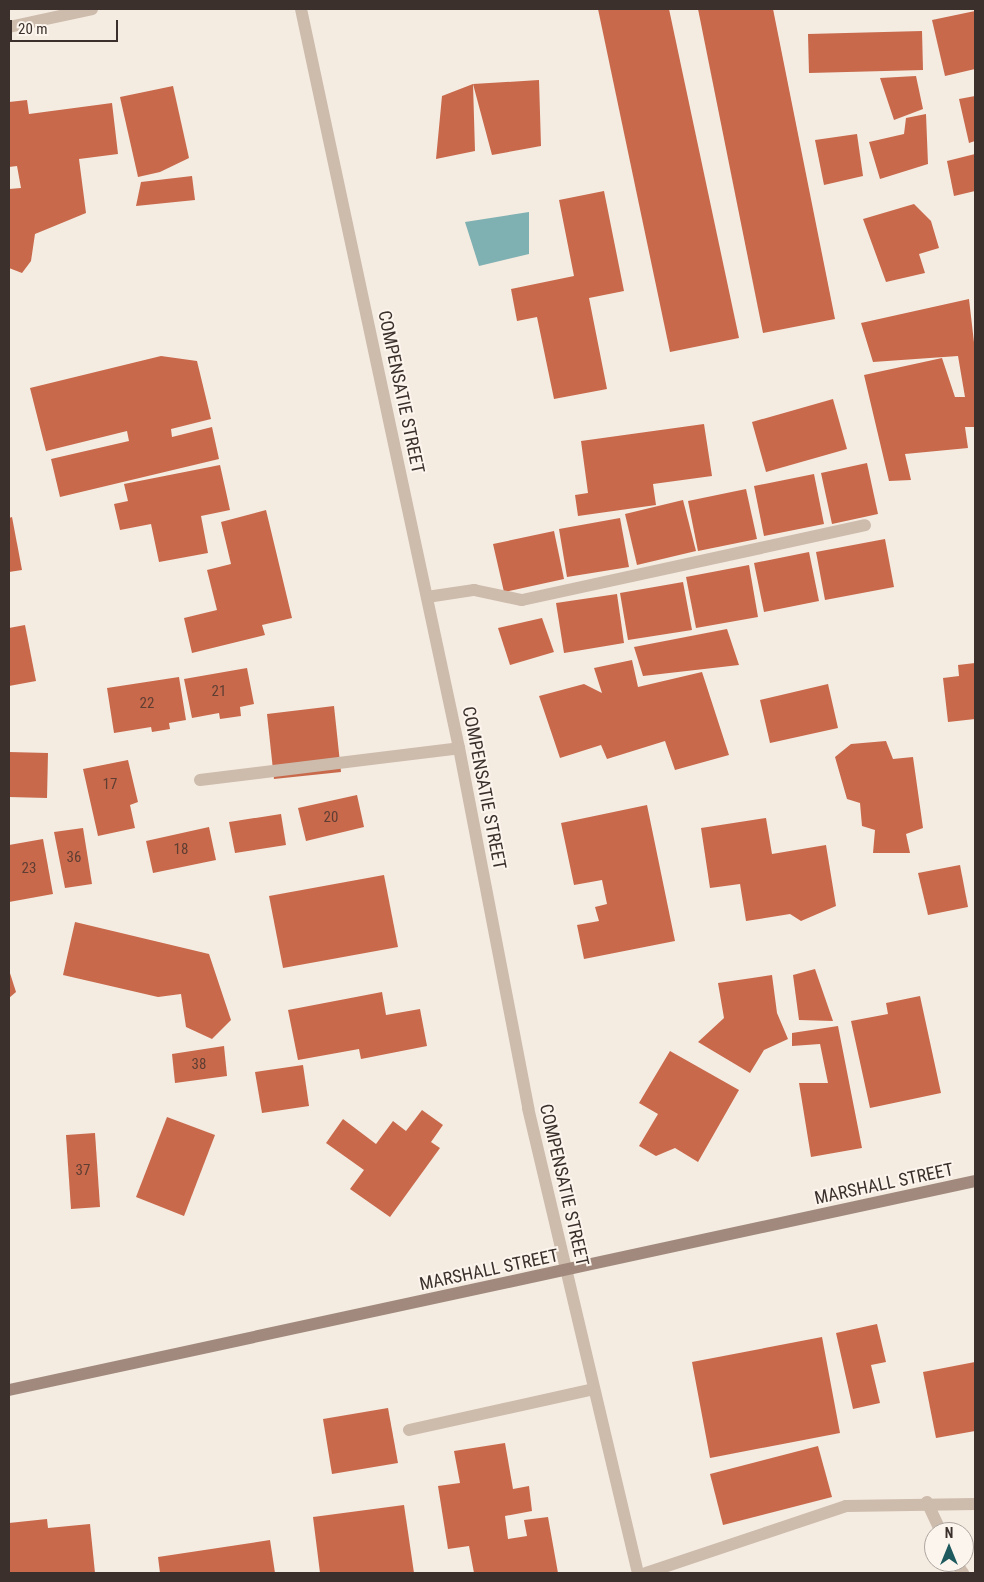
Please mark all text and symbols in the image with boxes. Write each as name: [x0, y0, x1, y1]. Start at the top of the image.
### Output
scale bar: [12, 10, 120, 42]
text: 20 m: [18, 20, 48, 38]
street label: COMPENSATIE STREET: [373, 309, 429, 475]
house number: 21: [212, 683, 226, 701]
house number: 22: [140, 695, 154, 713]
street label: COMPENSATIE STREET: [458, 705, 510, 871]
house number: 17: [103, 776, 117, 794]
house number: 20: [324, 809, 338, 827]
house number: 18: [174, 841, 188, 859]
house number: 36: [67, 849, 81, 867]
house number: 23: [22, 860, 36, 878]
house number: 38: [192, 1056, 206, 1074]
street label: COMPENSATIE STREET: [535, 1102, 593, 1268]
street label: MARSHALL STREET: [812, 1159, 956, 1209]
house number: 37: [76, 1162, 90, 1180]
street label: MARSHALL STREET: [417, 1245, 561, 1295]
north arrow: [924, 1522, 974, 1572]
text: N: [945, 1525, 953, 1541]

